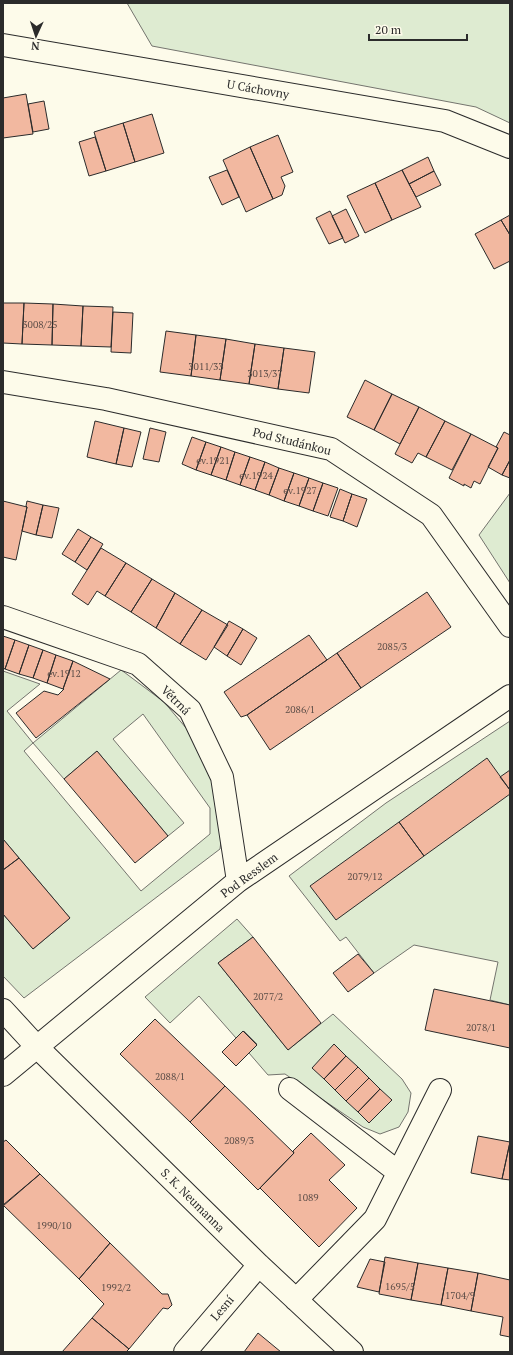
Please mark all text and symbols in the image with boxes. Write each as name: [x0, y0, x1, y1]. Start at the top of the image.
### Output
north arrow: [16, 16, 56, 56]
scale bar: [369, 16, 467, 42]
text: 20 m: [375, 22, 402, 37]
text: N: [30, 39, 40, 53]
street label: U Cáchovny: [226, 76, 291, 102]
house number: 3008/25: [22, 318, 58, 331]
house number: 3011/33: [188, 360, 224, 373]
house number: 3013/37: [247, 367, 283, 380]
street label: Pod Studánkou: [251, 424, 333, 458]
house number: ev.1921: [196, 454, 230, 467]
house number: ev.1924: [239, 469, 273, 482]
house number: ev.1927: [283, 484, 317, 497]
house number: 2085/3: [377, 640, 407, 653]
house number: ev.1912: [47, 667, 81, 680]
street label: Větrná: [158, 682, 194, 718]
house number: 2086/1: [285, 703, 315, 716]
street label: Pod Resslem: [218, 849, 281, 901]
house number: 2079/12: [347, 870, 383, 883]
house number: 2077/2: [253, 990, 283, 1003]
house number: 2078/1: [466, 1021, 496, 1034]
house number: 2088/1: [155, 1070, 185, 1083]
house number: 2089/3: [224, 1134, 254, 1147]
street label: S. K. Neumanna: [158, 1165, 228, 1235]
house number: 1089: [297, 1191, 319, 1204]
house number: 1990/10: [36, 1219, 72, 1232]
house number: 1695/5: [385, 1280, 415, 1293]
house number: 1992/2: [101, 1281, 131, 1294]
house number: 1704/9: [445, 1289, 475, 1302]
street label: Lesní: [207, 1292, 237, 1324]

